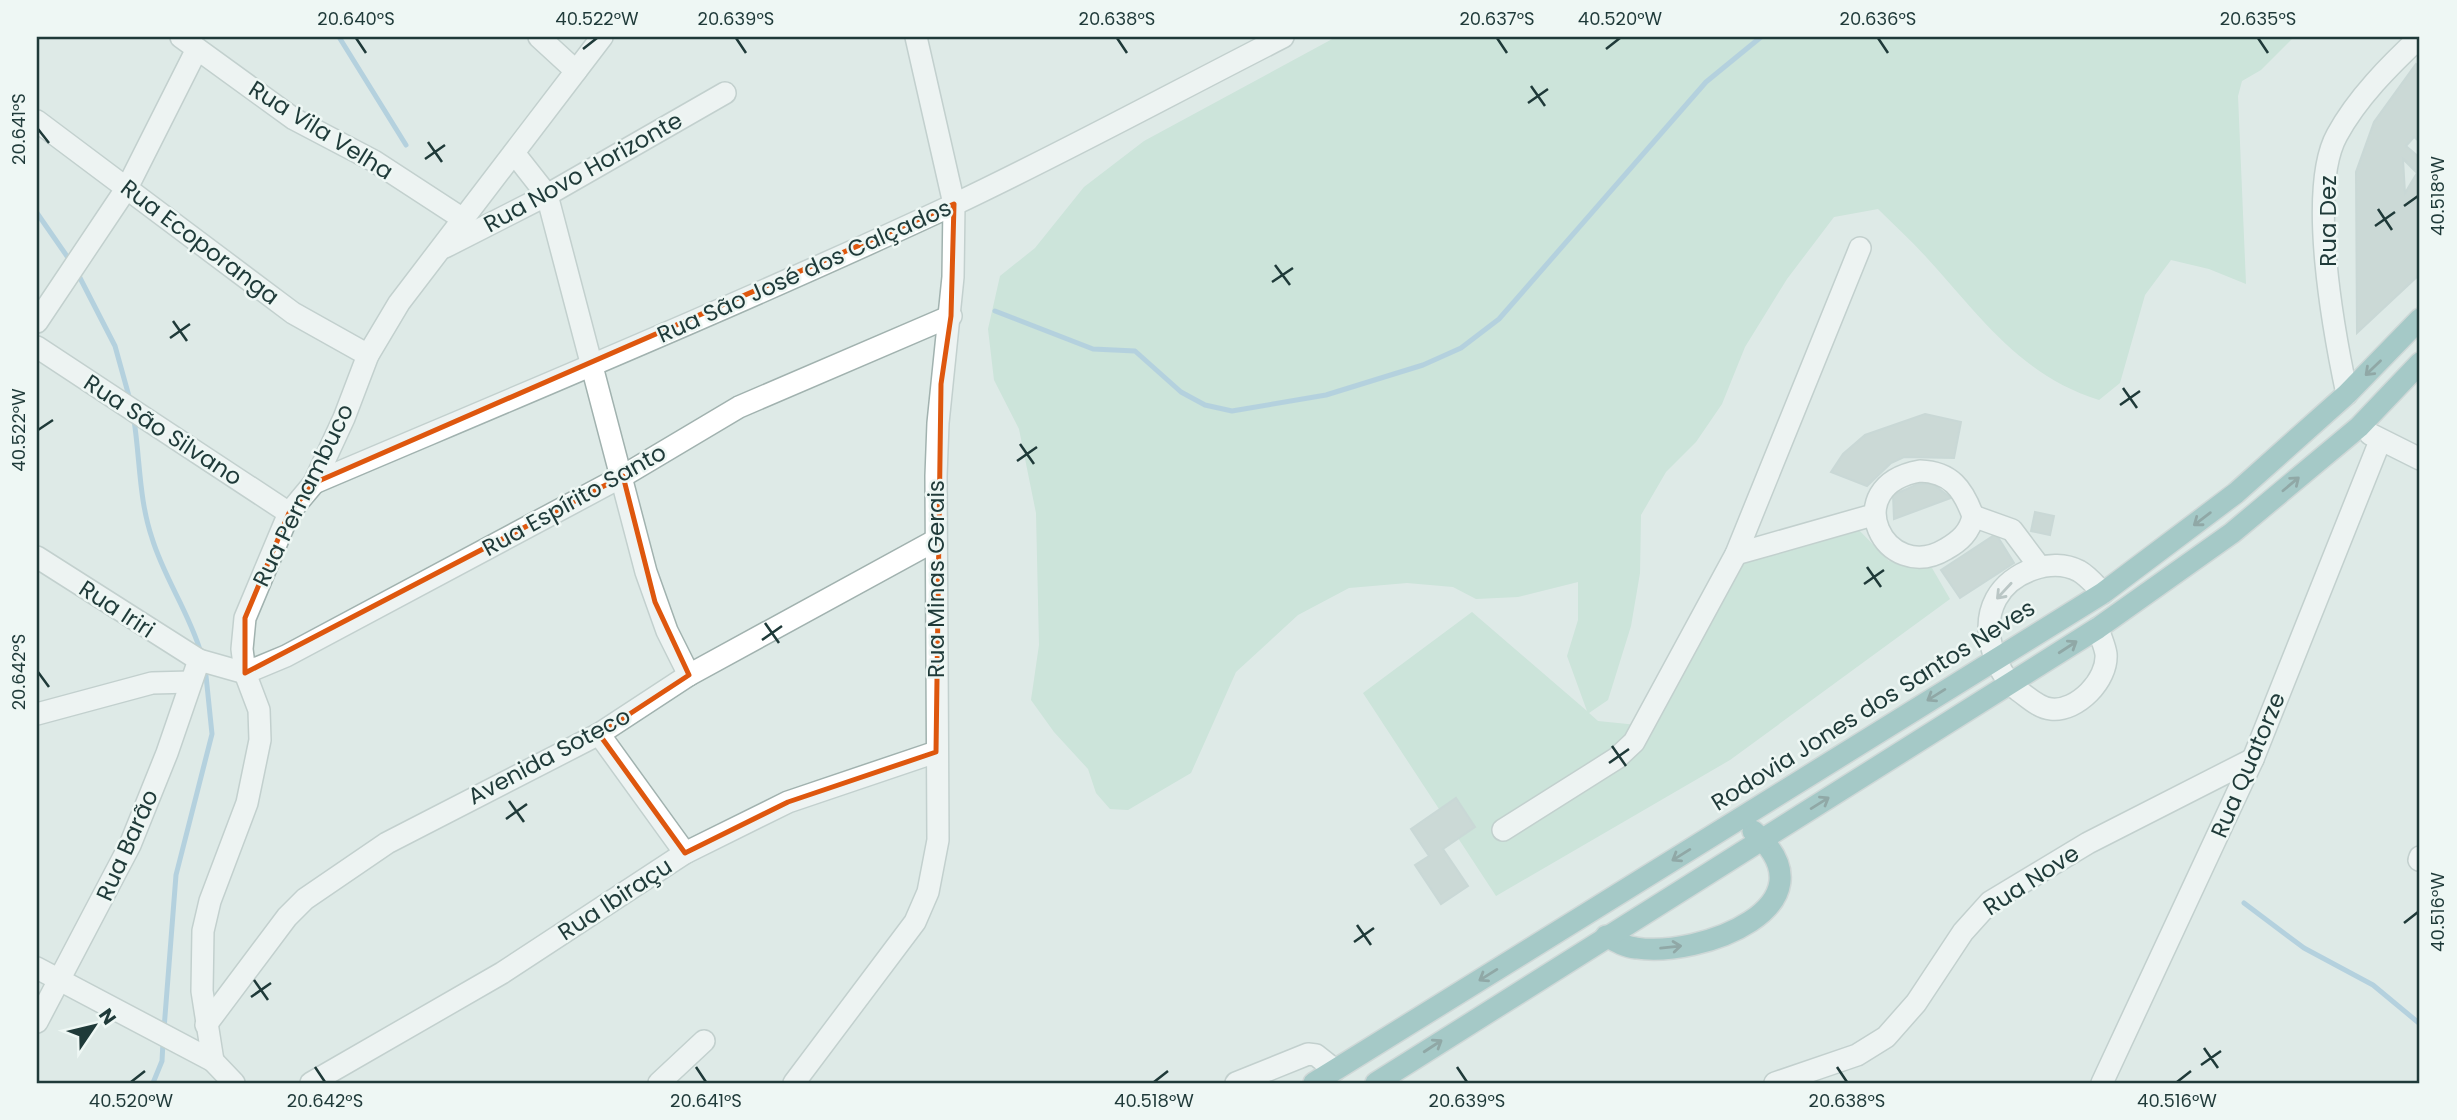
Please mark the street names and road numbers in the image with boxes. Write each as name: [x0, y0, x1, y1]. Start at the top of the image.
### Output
street label: Rua Vila Velha: [243, 73, 399, 187]
street label: Rua Novo Horizonte: [478, 104, 688, 240]
street label: Rua Ecoporanga: [114, 172, 286, 312]
street label: Rua Dez: [2312, 175, 2344, 267]
street label: Rua São José dos Calçados: [652, 192, 956, 350]
street label: Rua São Silvano: [78, 367, 248, 493]
street label: Rua Pernambuco: [245, 398, 361, 592]
street label: Rua Espírito Santo: [476, 436, 672, 564]
street label: Rua Minas Gerais: [920, 480, 952, 678]
street label: Rua Iriri: [73, 573, 161, 645]
street label: Rodovia Jones dos Santos Neves: [1705, 592, 2041, 818]
street label: Rua Quatorze: [2203, 687, 2293, 843]
street label: Avenida Soteco: [462, 700, 636, 812]
street label: Rua Barão: [88, 784, 166, 906]
street label: Rua Nove: [1977, 837, 2085, 923]
street label: Rua Ibiraçu: [552, 850, 678, 948]

